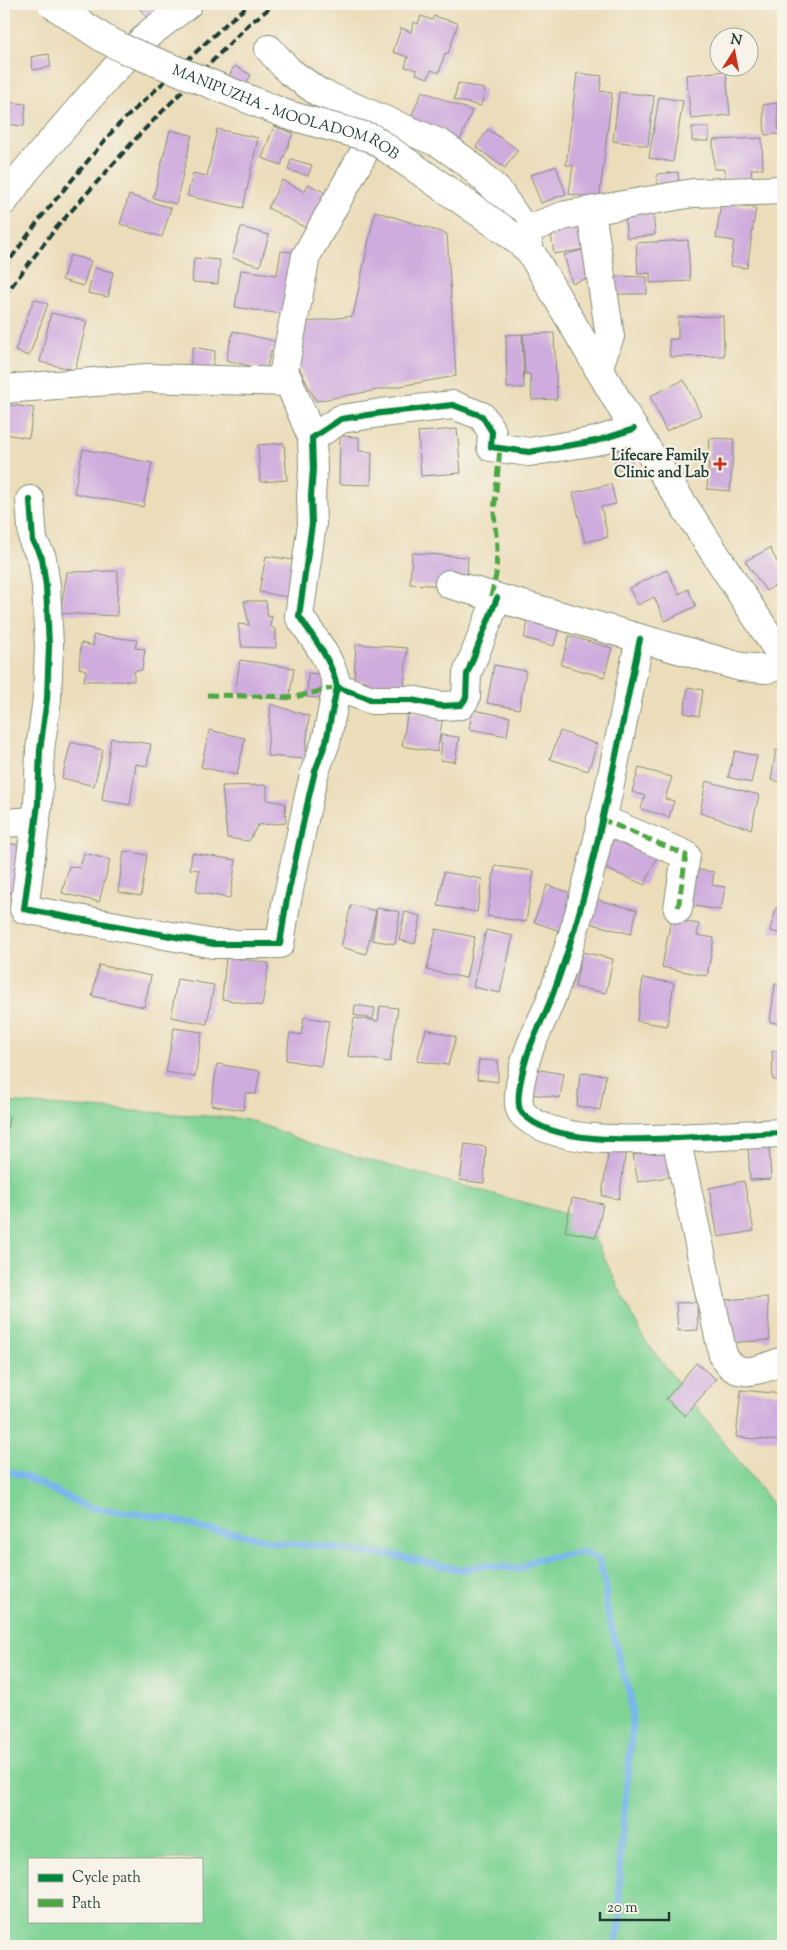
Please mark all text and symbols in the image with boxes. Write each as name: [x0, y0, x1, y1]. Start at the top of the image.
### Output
north arrow: [710, 28, 760, 78]
text: N: [729, 30, 743, 52]
street label: MANIPUZHA - MOOLADOM ROB: [169, 60, 403, 166]
place label: Lifecare Family Clinic and Lab: [611, 446, 710, 484]
marker: Lifecare Family Clinic and Lab: [713, 457, 727, 471]
legend: [28, 1858, 202, 1922]
text: Cycle path: [72, 1868, 141, 1889]
scale bar: [600, 1890, 668, 1922]
text: Path: [72, 1894, 101, 1915]
text: 20 m: [607, 1898, 638, 1919]

